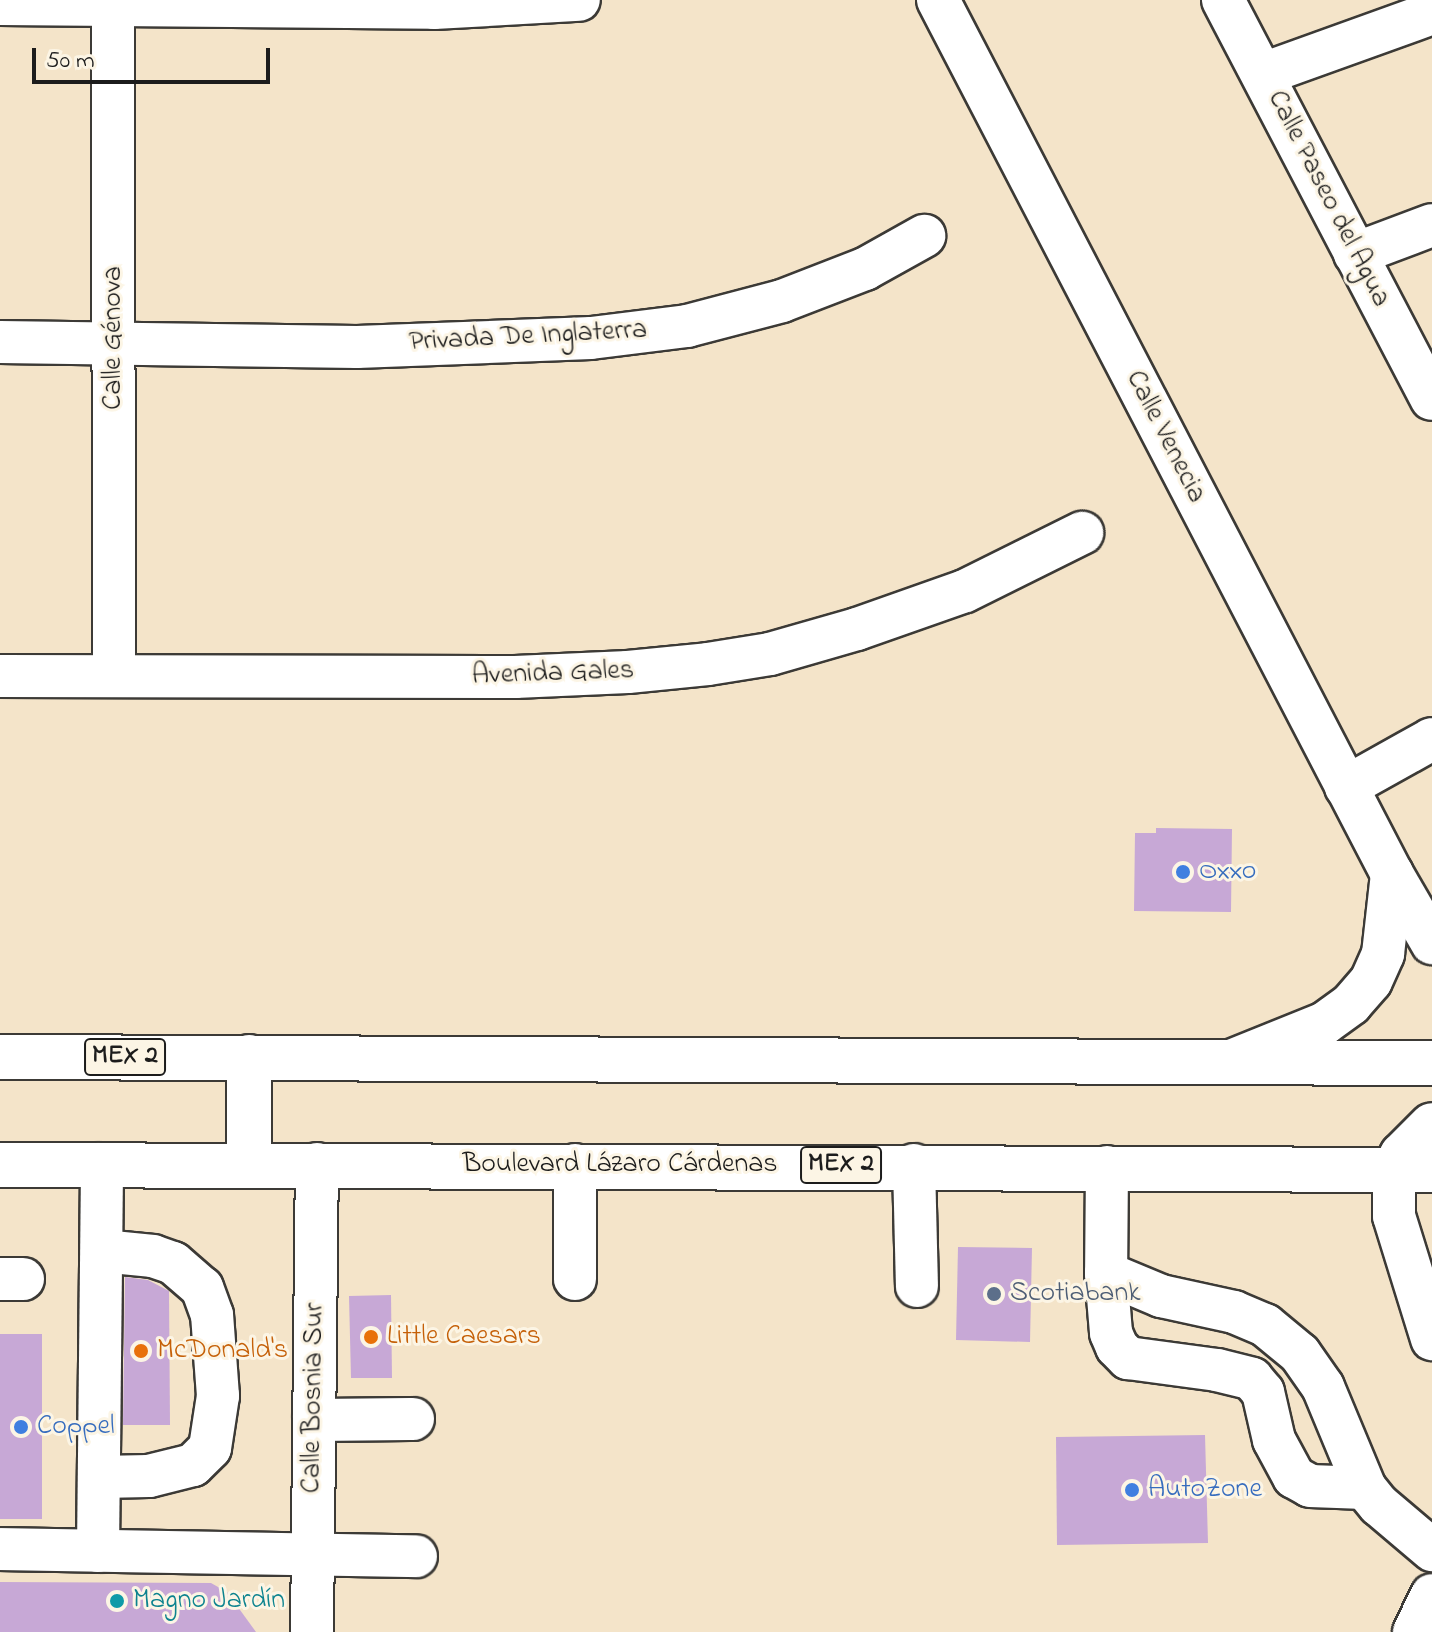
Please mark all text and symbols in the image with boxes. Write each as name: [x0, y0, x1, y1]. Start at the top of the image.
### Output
scale bar: [36, 32, 274, 82]
text: 50 m: [46, 44, 95, 79]
street label: Calle Paseo del Agua: [1259, 85, 1397, 313]
street label: Calle Génova: [97, 266, 131, 410]
street label: Privada De Inglaterra: [408, 314, 648, 360]
street label: Calle Venecia: [1117, 365, 1213, 509]
street label: Avenida Gales: [471, 654, 635, 694]
place label: Oxxo: [1199, 855, 1256, 889]
marker: Oxxo: [1174, 863, 1192, 881]
road number: MEX 2: [83, 1035, 167, 1079]
road number: MEX 2: [799, 1143, 883, 1187]
street label: Boulevard Lázaro Cárdenas: [462, 1148, 778, 1182]
place label: Scotiabank: [1010, 1277, 1141, 1311]
marker: Scotiabank: [985, 1285, 1003, 1303]
street label: Calle Bosnia Sur: [296, 1302, 332, 1494]
place label: Little Caesars: [387, 1320, 541, 1354]
marker: Little Caesars: [362, 1328, 380, 1346]
place label: McDonald's: [157, 1334, 288, 1368]
marker: McDonald's: [132, 1342, 150, 1360]
place label: Coppel: [37, 1410, 115, 1444]
marker: Coppel: [12, 1418, 30, 1436]
place label: AutoZone: [1148, 1473, 1262, 1507]
marker: AutoZone: [1123, 1481, 1141, 1499]
place label: Magno Jardín: [133, 1584, 285, 1618]
marker: Magno Jardín: [108, 1592, 126, 1610]

